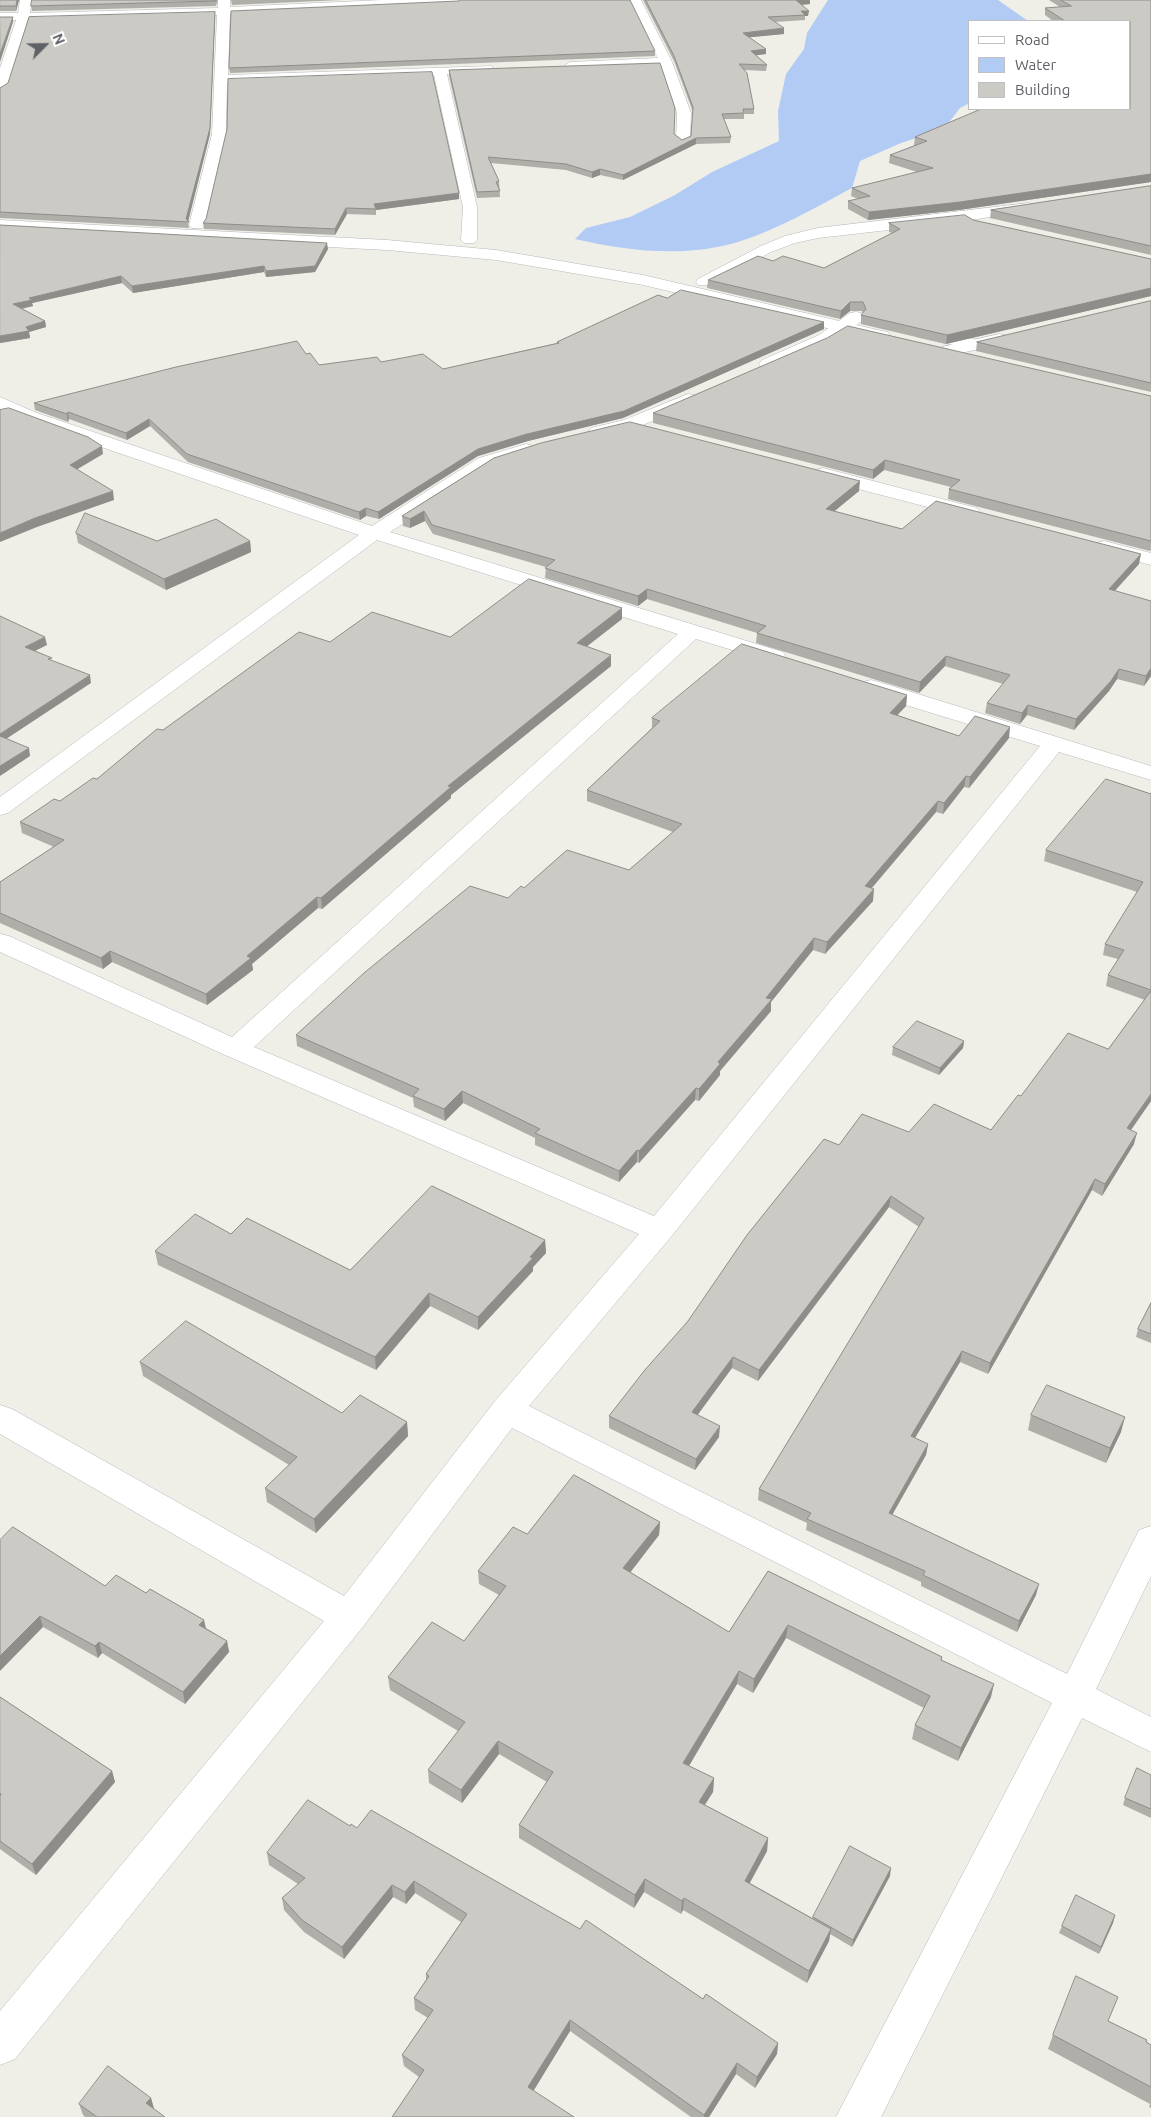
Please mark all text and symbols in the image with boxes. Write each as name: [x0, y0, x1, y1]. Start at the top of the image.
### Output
north arrow: [20, 20, 70, 70]
legend: [968, 20, 1131, 110]
text: N: [49, 31, 68, 47]
text: Road: [1015, 31, 1050, 48]
text: Water: [1015, 56, 1056, 73]
text: Building: [1015, 81, 1070, 98]

